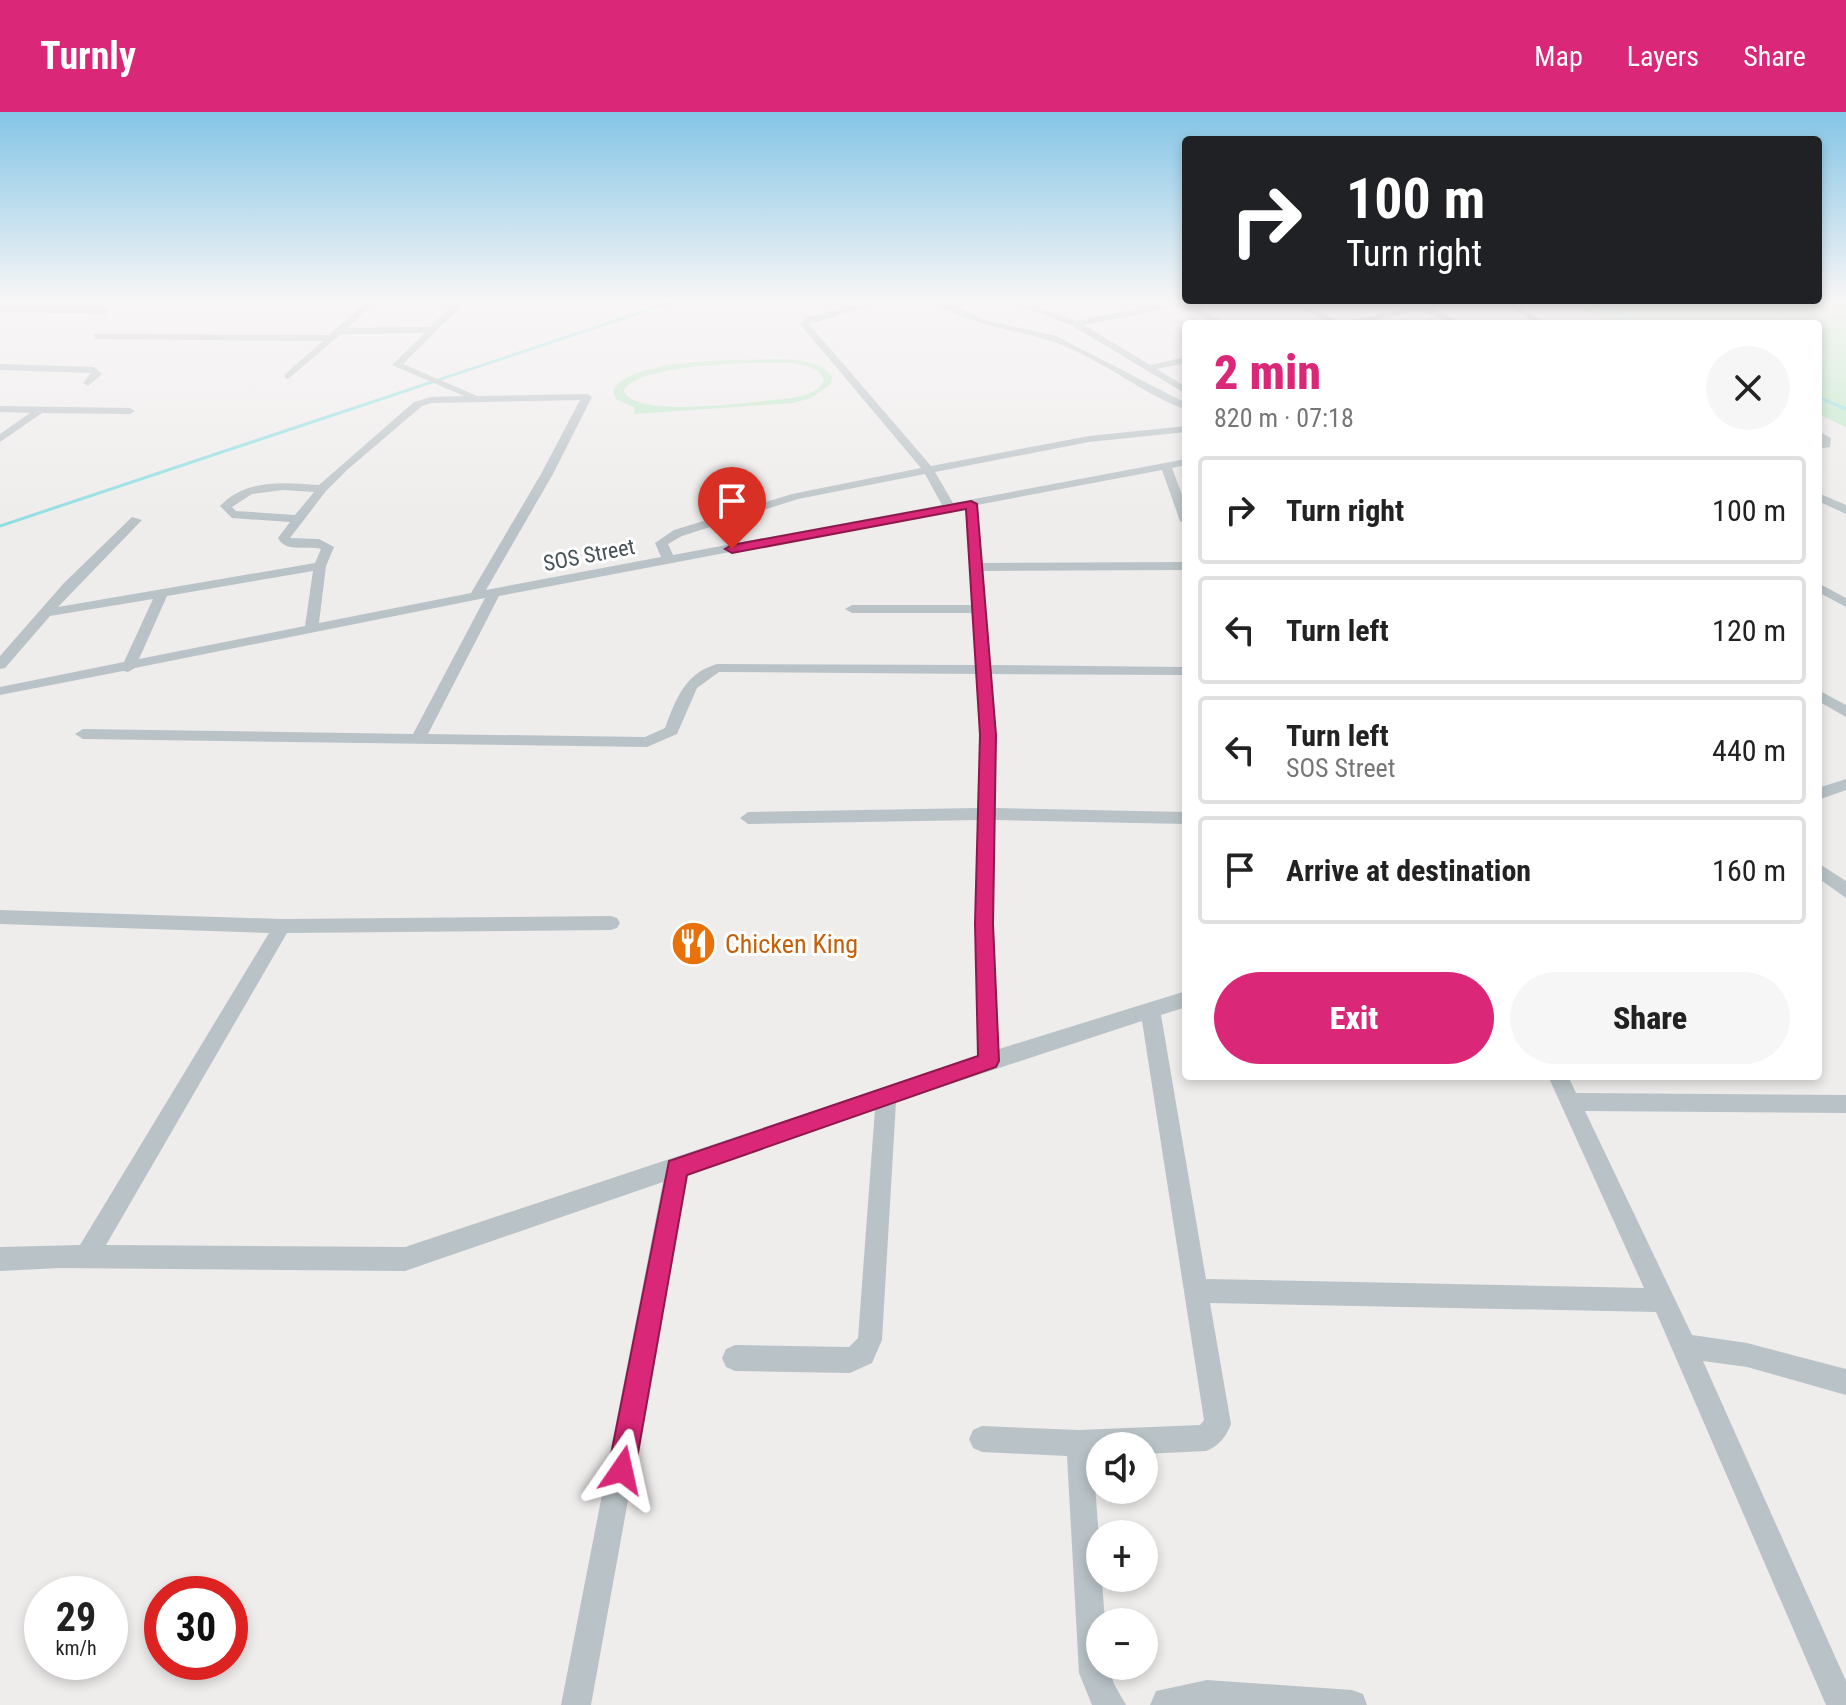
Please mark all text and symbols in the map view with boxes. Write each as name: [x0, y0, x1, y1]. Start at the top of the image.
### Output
text: Turnly: [40, 34, 136, 78]
text: Map: [1534, 40, 1583, 73]
text: Layers: [1627, 40, 1699, 73]
text: Share: [1743, 40, 1806, 73]
text: 100 m: [1346, 166, 1485, 232]
icon: right: [1214, 168, 1318, 272]
text: Turn right: [1346, 233, 1482, 275]
text: 2 min: [1214, 344, 1321, 401]
button: close: [1706, 346, 1790, 430]
text: 820 m · 07:18: [1214, 403, 1354, 433]
pin: [698, 467, 766, 549]
icon: arrive: [710, 479, 754, 523]
icon: right: [1218, 488, 1262, 532]
text: Turn right: [1286, 493, 1404, 528]
text: 100 m: [1712, 493, 1786, 528]
street label: SOS Street: [541, 534, 637, 576]
icon: left: [1218, 608, 1262, 652]
text: Turn left: [1286, 613, 1389, 648]
text: 120 m: [1712, 613, 1786, 648]
text: Turn left: [1286, 718, 1389, 753]
icon: left: [1218, 728, 1262, 772]
text: 440 m: [1712, 733, 1786, 768]
text: SOS Street: [1286, 753, 1395, 783]
icon: arrive: [1218, 848, 1262, 892]
text: Arrive at destination: [1286, 853, 1531, 888]
text: 160 m: [1712, 853, 1786, 888]
restaurant icon: Chicken King: [670, 920, 718, 968]
place label: Chicken King: [725, 929, 858, 959]
button: Exit: [1214, 972, 1494, 1064]
button: Share: [1510, 972, 1790, 1064]
position arrow: [580, 1428, 664, 1512]
map controls: [1086, 1432, 1158, 1680]
button: sound: [1086, 1432, 1158, 1504]
button: +: [1086, 1520, 1158, 1592]
speed limit sign: 30: [144, 1576, 248, 1680]
text: 29: [56, 1594, 96, 1641]
button: −: [1086, 1608, 1158, 1680]
text: km/h: [55, 1636, 97, 1660]

